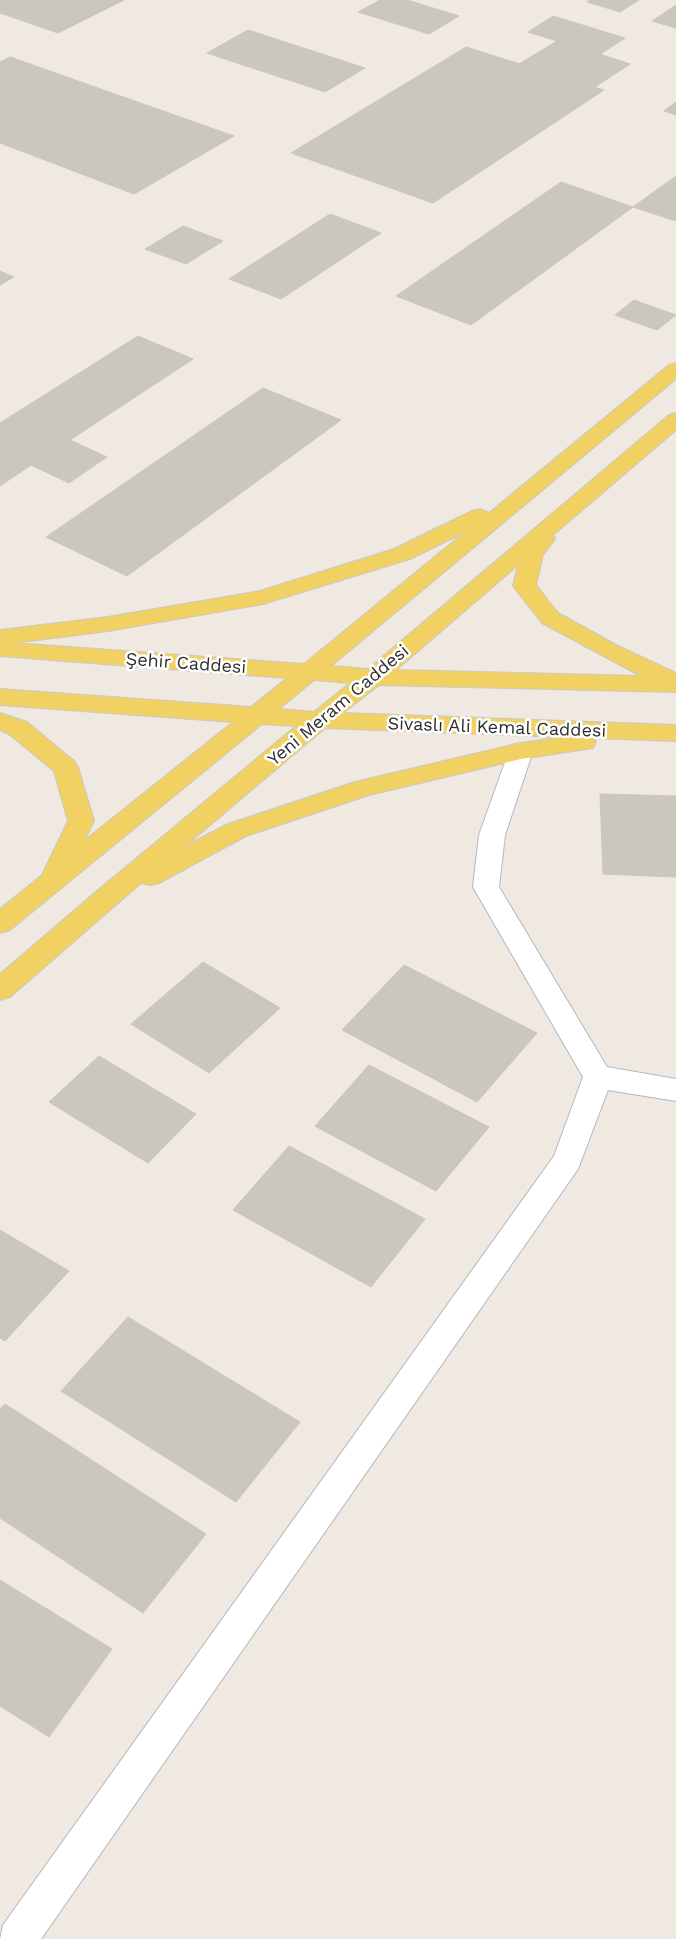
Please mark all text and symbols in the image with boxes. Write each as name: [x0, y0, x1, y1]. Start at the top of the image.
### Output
street label: Yeni Meram Caddesi: [263, 640, 412, 770]
street label: Şehir Caddesi: [125, 648, 247, 677]
street label: Sivaslı Ali Kemal Caddesi: [387, 712, 607, 741]

